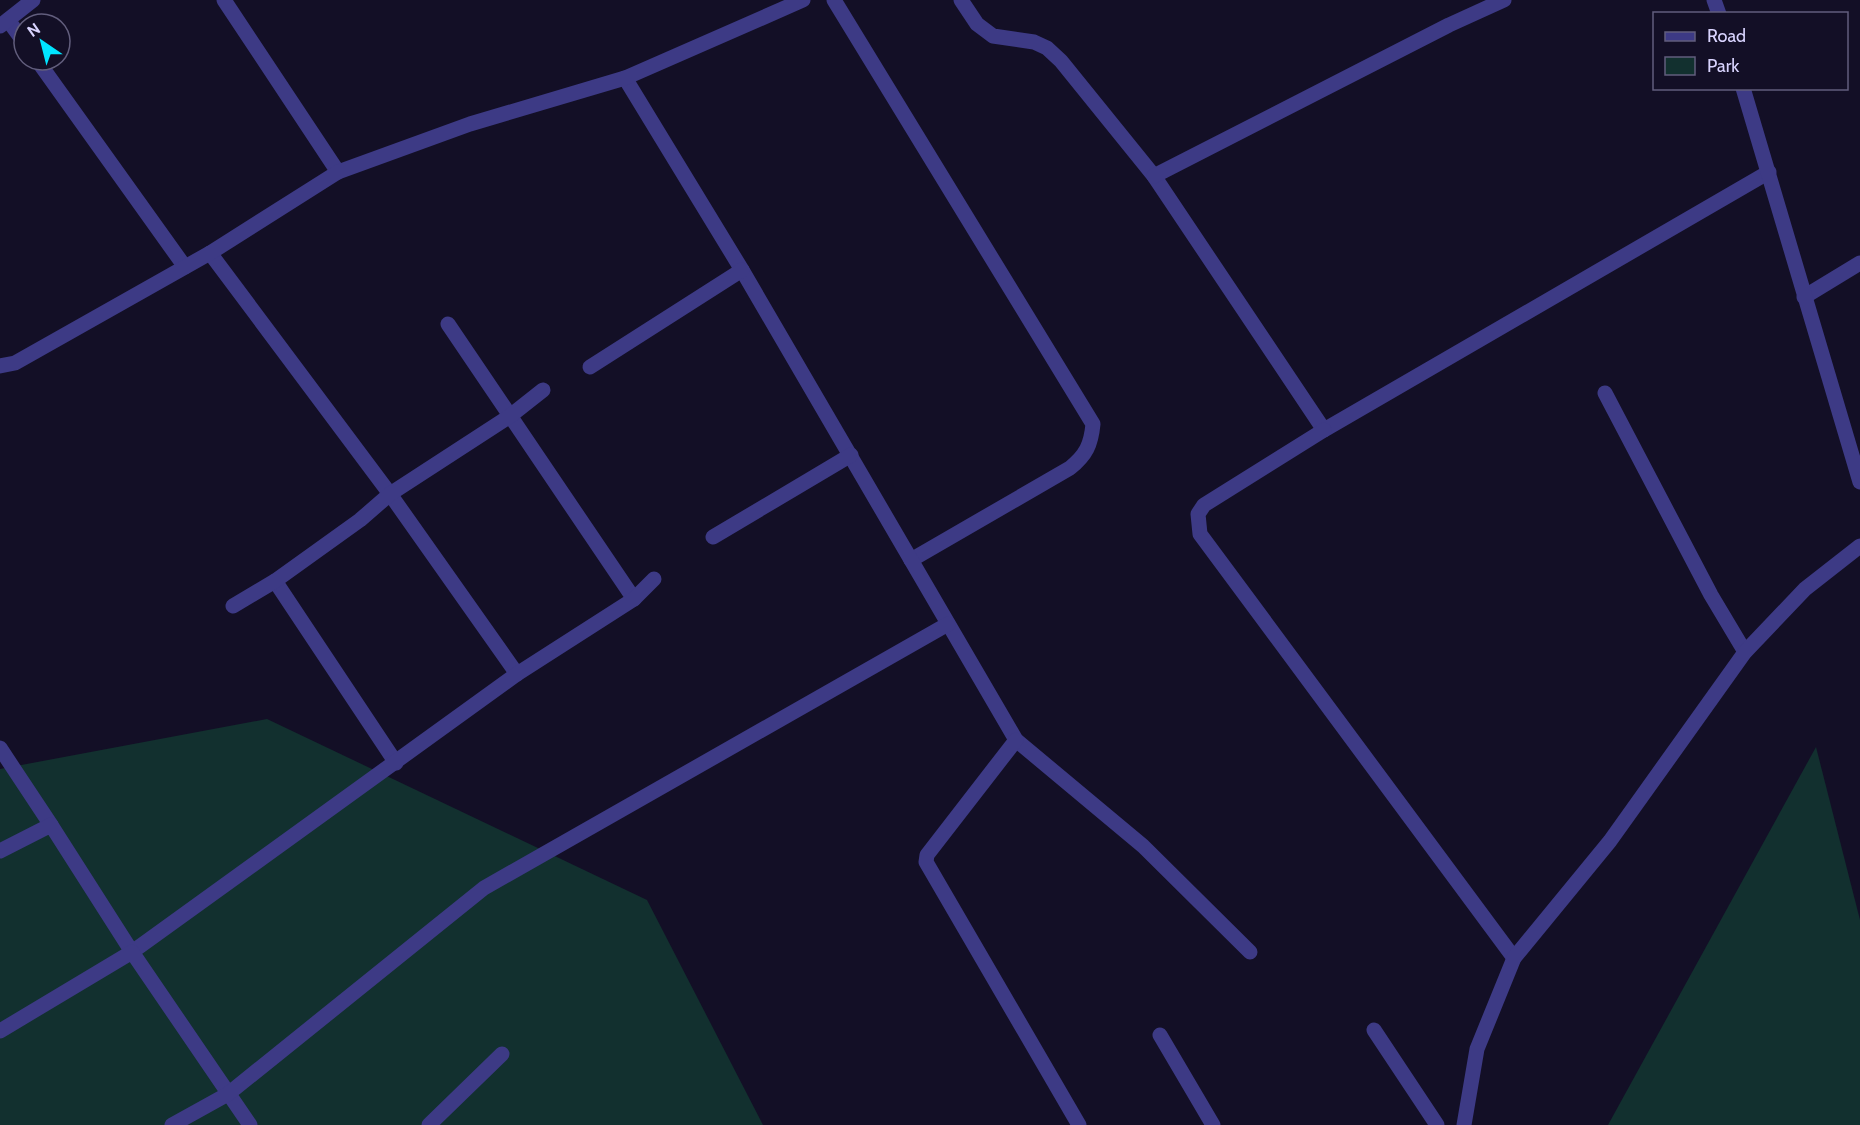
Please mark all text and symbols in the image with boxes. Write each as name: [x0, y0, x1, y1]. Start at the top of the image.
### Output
north arrow: [12, 12, 72, 72]
legend: [1653, 12, 1848, 90]
text: N: [24, 19, 44, 41]
text: Road: [1707, 25, 1746, 47]
text: Park: [1707, 55, 1740, 77]

